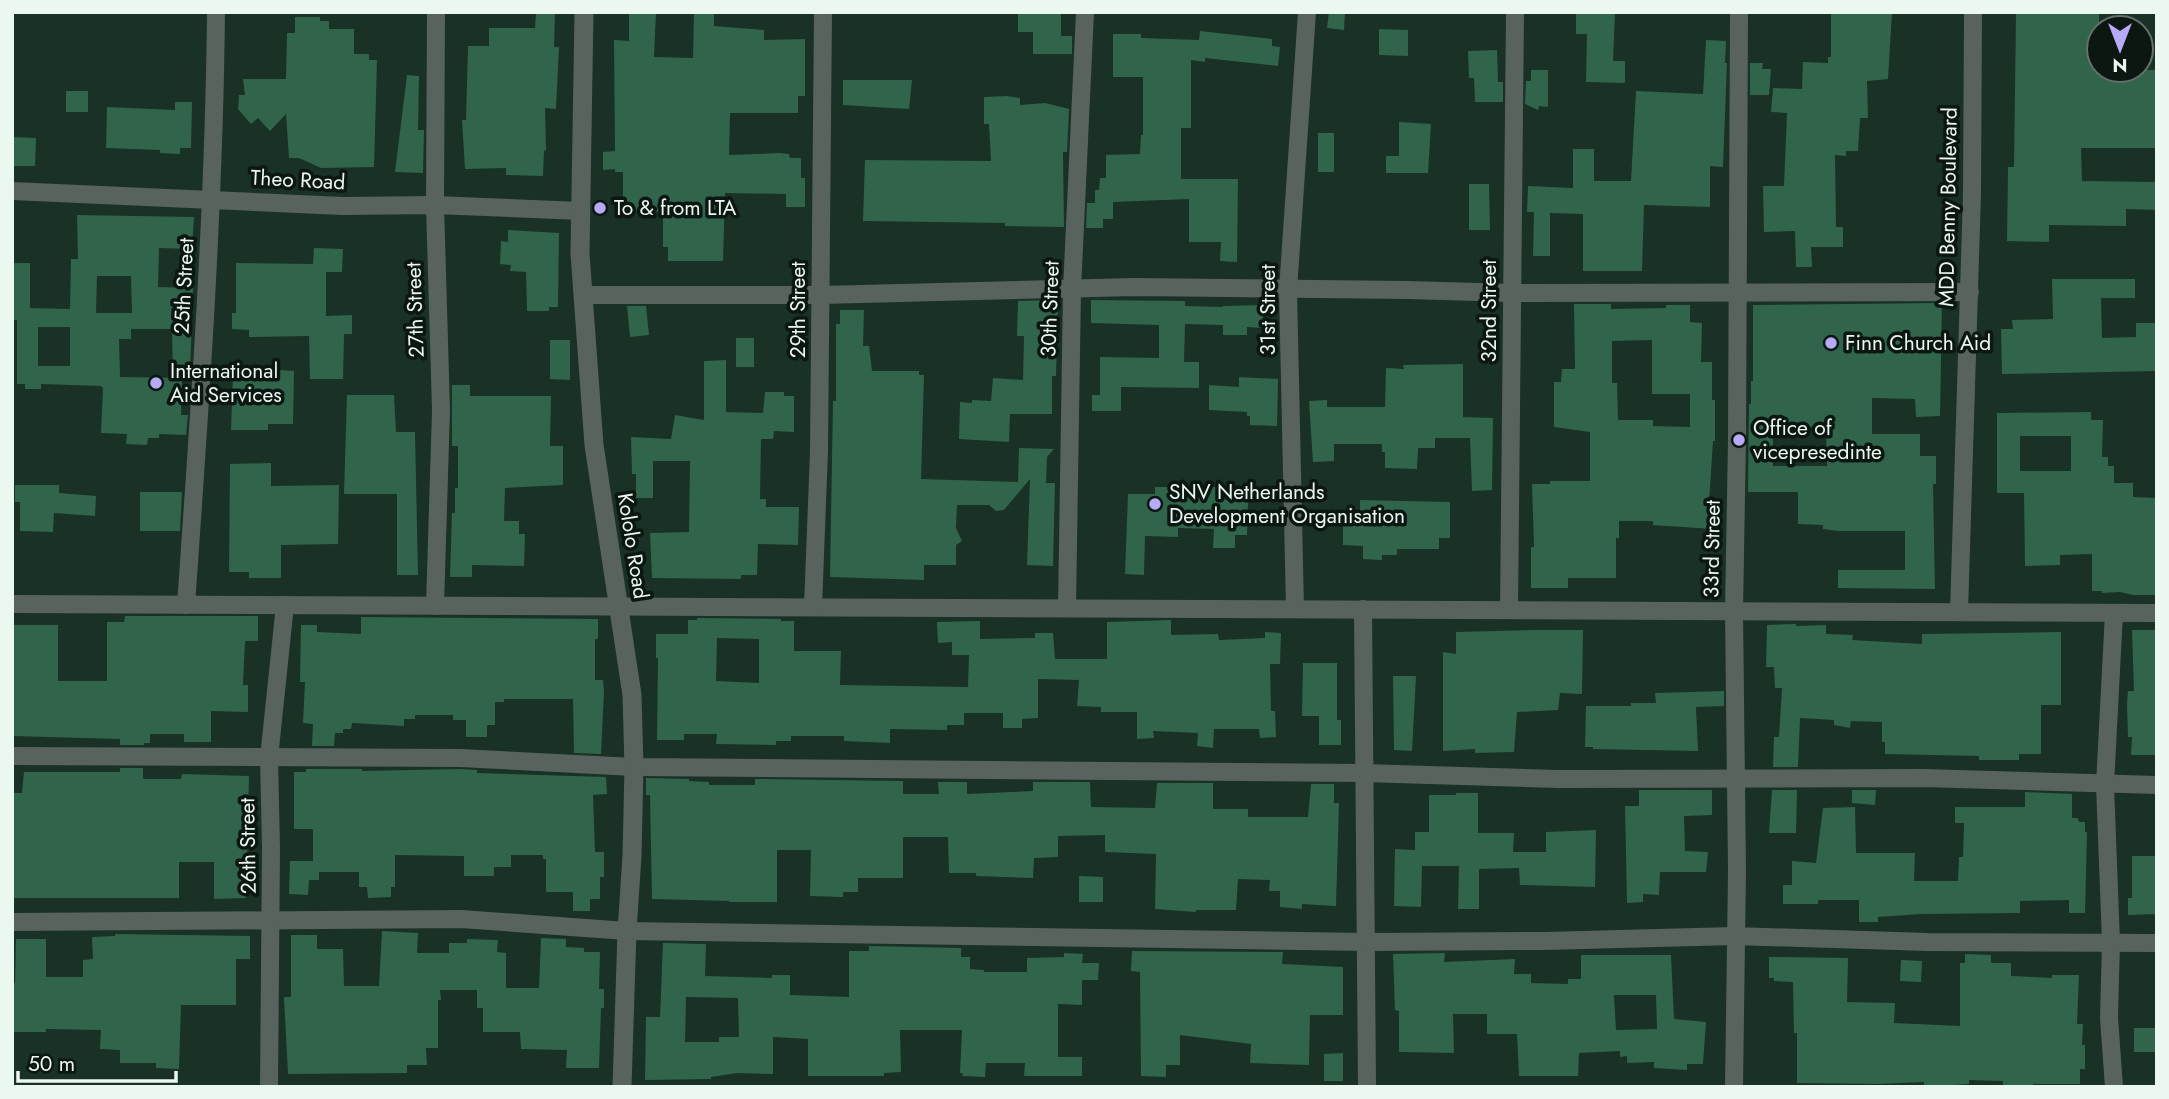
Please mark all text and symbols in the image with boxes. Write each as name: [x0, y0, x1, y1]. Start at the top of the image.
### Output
north arrow: [2085, 14, 2155, 84]
text: N: [2112, 52, 2128, 79]
street label: MDD Benny Boulevard: [1931, 107, 1965, 307]
street label: Theo Road: [250, 163, 346, 197]
place label: To & from LTA: [614, 193, 737, 223]
marker: To & from LTA: [592, 200, 608, 216]
street label: 25th Street: [167, 237, 201, 335]
street label: 30th Street: [1033, 260, 1067, 358]
street label: 32nd Street: [1474, 260, 1504, 362]
street label: 27th Street: [398, 262, 432, 358]
street label: 29th Street: [783, 262, 813, 358]
street label: 31st Street: [1253, 265, 1283, 355]
place label: Finn Church Aid: [1845, 328, 1991, 358]
marker: Finn Church Aid: [1823, 335, 1839, 351]
place label: International Aid Services: [170, 356, 282, 410]
marker: International Aid Services: [148, 375, 164, 391]
place label: Office of vicepresedinte: [1753, 413, 1882, 467]
marker: Office of vicepresedinte: [1731, 432, 1747, 448]
place label: SNV Netherlands Development Organisation: [1169, 477, 1405, 531]
street label: Kololo Road: [610, 491, 656, 601]
marker: SNV Netherlands Development Organisation: [1147, 496, 1163, 512]
street label: 33rd Street: [1696, 499, 1728, 599]
street label: 26th Street: [232, 797, 264, 895]
scale bar: [18, 1040, 175, 1084]
text: 50 m: [28, 1049, 75, 1079]

